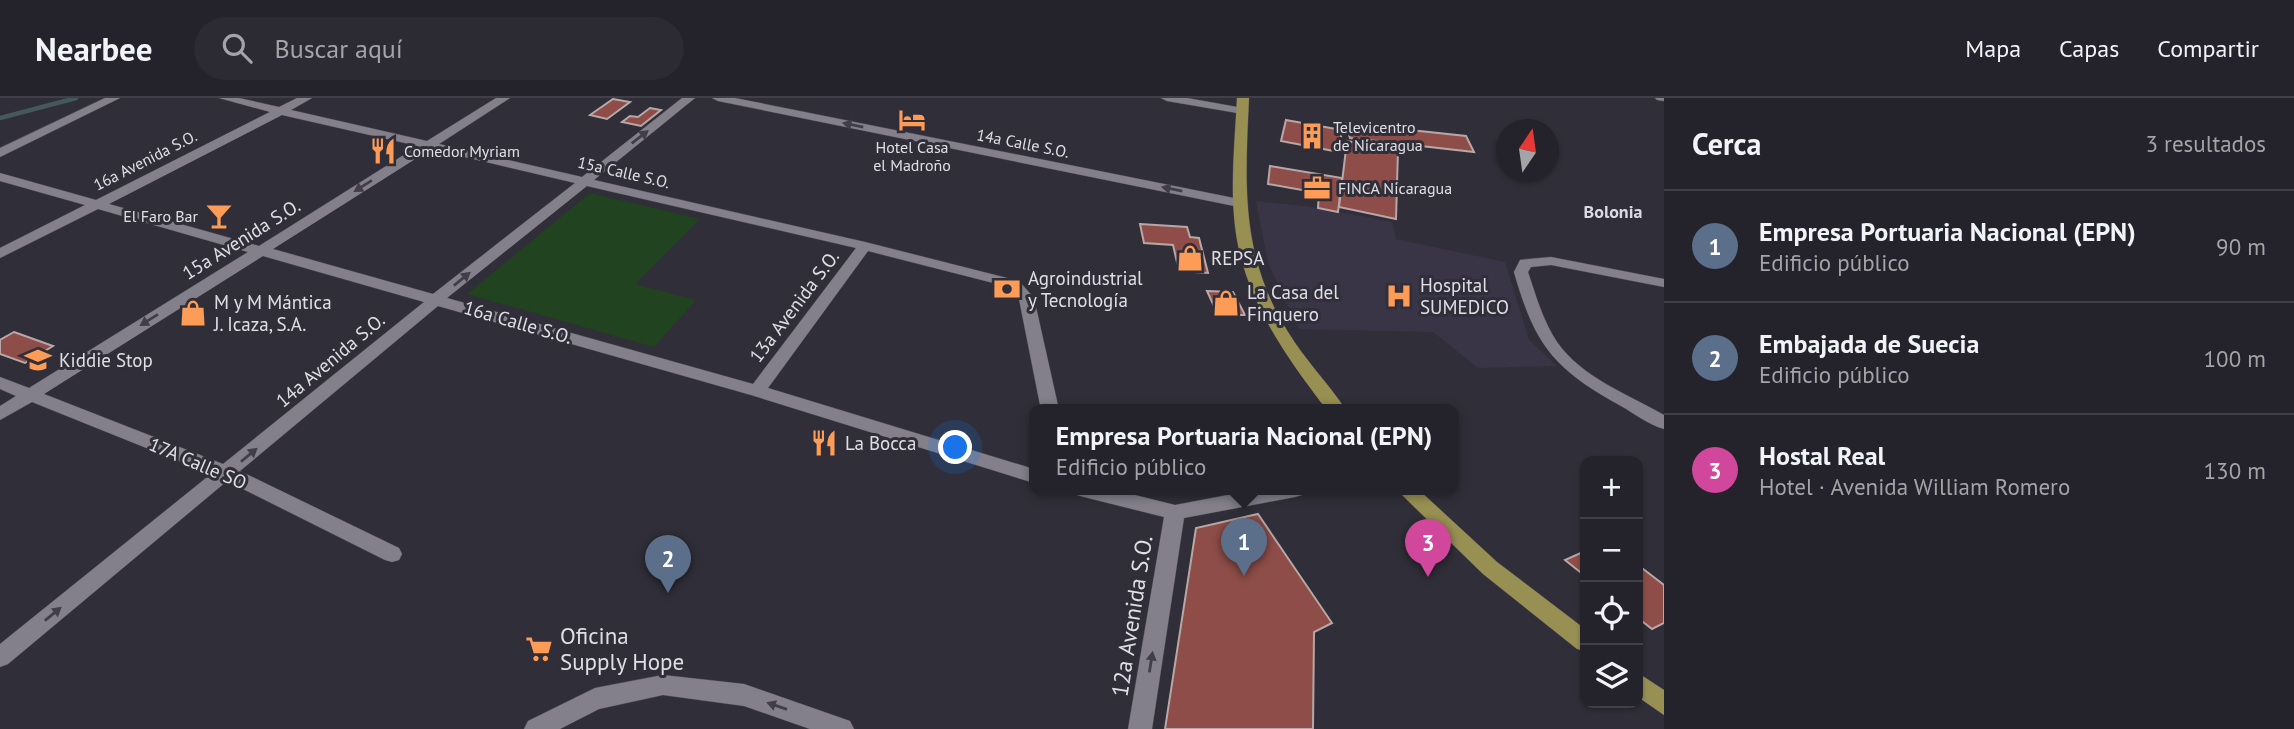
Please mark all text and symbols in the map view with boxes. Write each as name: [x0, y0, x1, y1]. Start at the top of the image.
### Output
search box: [194, 17, 684, 80]
text: Nearbee: [35, 27, 152, 70]
icon: search: [218, 29, 256, 67]
text: Buscar aquí: [274, 32, 403, 65]
text: Mapa: [1965, 33, 2021, 64]
text: Capas: [2059, 33, 2119, 64]
text: Compartir: [2157, 33, 2259, 64]
hotel icon: Hotel Casa el Madroño: [897, 105, 927, 135]
place label: Televicentro de Nicaragua: [1333, 117, 1423, 155]
north arrow: [1496, 119, 1559, 182]
one-way arrow: [842, 120, 864, 131]
building icon: Televicentro de Nicaragua: [1297, 121, 1327, 151]
street label: 14a Calle S.O.: [975, 124, 1071, 162]
text: Cerca: [1692, 124, 1761, 163]
street label: 16a Avenida S.O.: [90, 125, 200, 195]
text: 3 resultados: [2145, 129, 2266, 158]
one-way arrow: [631, 130, 648, 145]
restaurant icon: Comedor Myriam: [368, 136, 398, 166]
place label: Hotel Casa el Madroño: [873, 137, 951, 175]
place label: Comedor Myriam: [404, 141, 520, 161]
street label: 15a Calle S.O.: [576, 152, 672, 192]
office icon: FINCA Nicaragua: [1302, 173, 1332, 203]
place label: FINCA Nicaragua: [1338, 178, 1452, 198]
one-way arrow: [353, 179, 373, 192]
one-way arrow: [1161, 184, 1183, 195]
street label: 15a Avenida S.O.: [178, 193, 304, 285]
district label: Bolonia: [1584, 200, 1642, 223]
bar icon: El Faro Bar: [204, 201, 234, 231]
place label: El Faro Bar: [123, 206, 199, 226]
text: Empresa Portuaria Nacional (EPN): [1759, 215, 2136, 248]
text: 1: [1708, 232, 1722, 261]
text: 90 m: [2216, 232, 2266, 261]
shop icon: REPSA: [1175, 243, 1205, 273]
street label: 13a Avenida S.O.: [744, 245, 844, 367]
place label: REPSA: [1211, 246, 1264, 270]
text: Edificio público: [1759, 248, 1910, 277]
place label: Agroindustrial y Tecnología: [1028, 266, 1143, 312]
one-way arrow: [453, 272, 470, 287]
place label: Hospital SUMEDICO: [1420, 273, 1509, 319]
bank icon: Agroindustrial y Tecnología: [992, 274, 1022, 304]
place label: La Casa del Finquero: [1247, 280, 1339, 326]
hospital icon: Hospital SUMEDICO: [1384, 281, 1414, 311]
shop icon: La Casa del Finquero: [1211, 288, 1241, 318]
place label: M y M Mántica J. Icaza, S.A.: [213, 290, 332, 336]
street label: 16a Calle S.O.: [461, 295, 575, 349]
shop icon: M y M Mántica J. Icaza, S.A.: [178, 298, 208, 328]
street label: 14a Avenida S.O.: [271, 308, 389, 412]
one-way arrow: [140, 313, 159, 326]
text: Embajada de Suecia: [1759, 327, 1979, 360]
text: 2: [1708, 344, 1722, 373]
text: 100 m: [2204, 344, 2266, 373]
school or university icon: Kiddie Stop: [23, 345, 53, 375]
place label: Kiddie Stop: [59, 348, 153, 372]
text: Edificio público: [1759, 360, 1910, 389]
popup: [1029, 404, 1459, 495]
text: Empresa Portuaria Nacional (EPN): [1056, 419, 1432, 452]
restaurant icon: La Bocca: [809, 428, 839, 458]
your location: [938, 430, 972, 464]
place label: La Bocca: [845, 431, 916, 455]
street label: 17A Calle SO: [146, 432, 250, 494]
text: Hostal Real: [1759, 439, 1885, 472]
one-way arrow: [240, 448, 257, 463]
text: Edificio público: [1056, 452, 1206, 481]
map controls: [1580, 456, 1643, 708]
button: +: [1580, 456, 1643, 519]
text: 3: [1708, 456, 1722, 485]
text: 130 m: [2204, 456, 2266, 485]
text: Hotel · Avenida William Romero: [1759, 472, 2070, 501]
pin: 1: [1221, 518, 1267, 576]
pin: 3: [1405, 519, 1451, 577]
button: −: [1580, 519, 1643, 582]
street label: 12a Avenida S.O.: [1104, 533, 1159, 699]
pin: 2: [645, 535, 691, 593]
button: locate: [1580, 582, 1643, 645]
one-way arrow: [44, 607, 62, 622]
place label: Oficina Supply Hope: [560, 621, 684, 676]
supermarket icon: Oficina Supply Hope: [524, 634, 554, 664]
button: layers: [1580, 645, 1643, 708]
one-way arrow: [1146, 651, 1157, 673]
one-way arrow: [767, 700, 788, 711]

